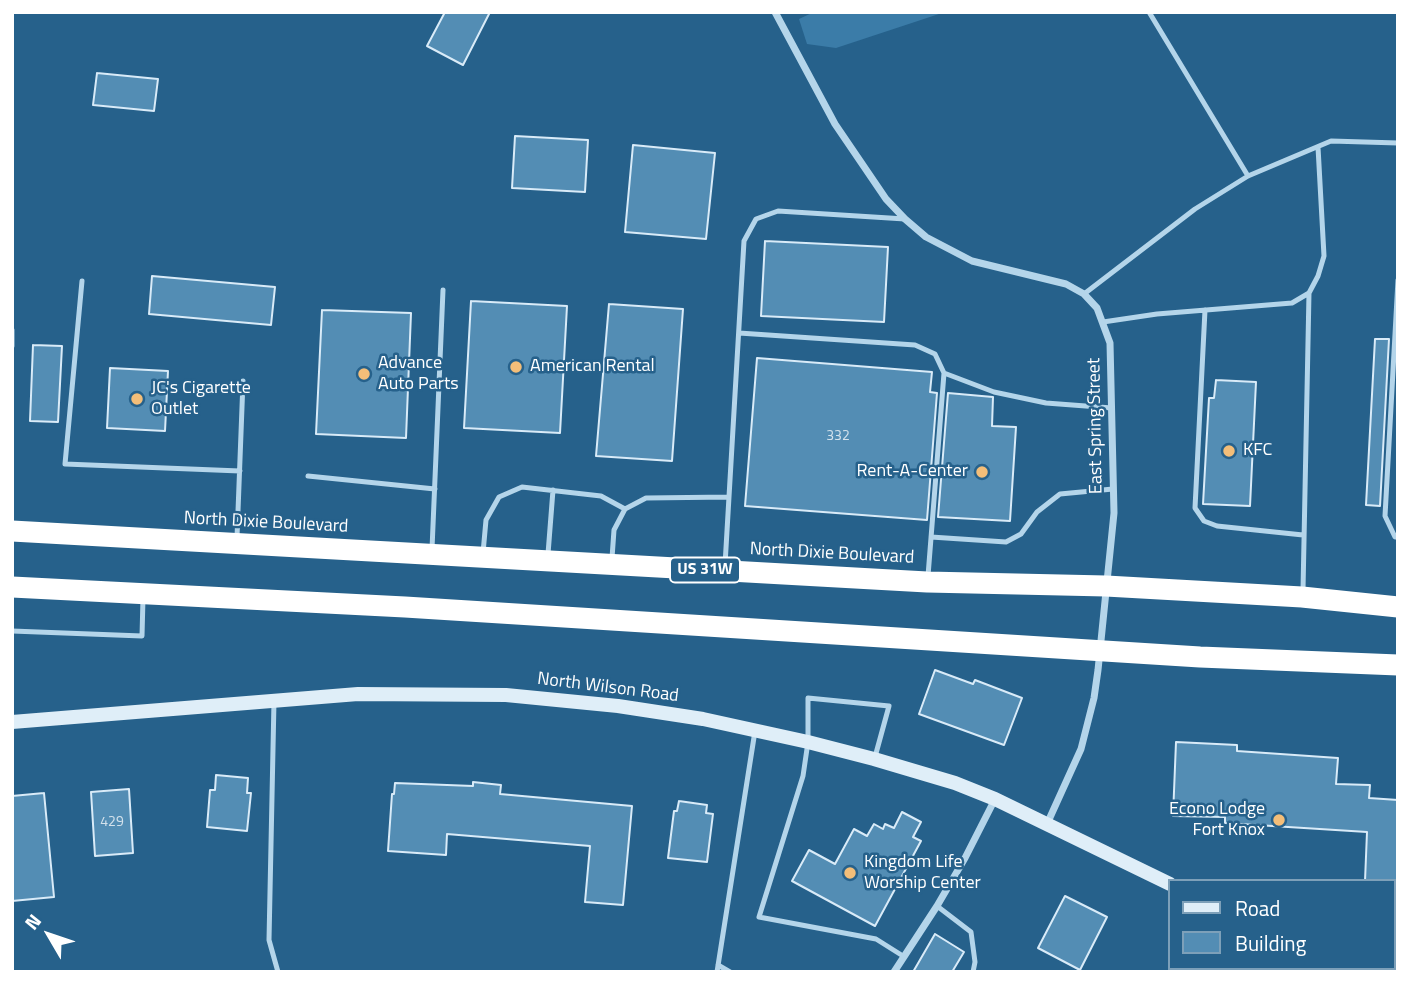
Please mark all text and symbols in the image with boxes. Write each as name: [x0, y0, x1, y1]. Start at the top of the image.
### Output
place label: Advance Auto Parts: [378, 353, 459, 396]
place label: American Rental: [530, 356, 655, 378]
street label: East Spring Street: [1084, 358, 1108, 494]
marker: American Rental: [508, 359, 524, 375]
marker: Advance Auto Parts: [356, 366, 372, 382]
place label: JC's Cigarette Outlet: [151, 378, 251, 420]
marker: JC's Cigarette Outlet: [129, 391, 145, 407]
house number: 332: [826, 429, 850, 445]
place label: KFC: [1243, 440, 1272, 462]
marker: KFC: [1221, 443, 1237, 459]
place label: Rent-A-Center: [856, 461, 968, 483]
marker: Rent-A-Center: [974, 464, 990, 480]
street label: North Dixie Boulevard: [183, 508, 349, 538]
street label: North Dixie Boulevard: [749, 539, 915, 569]
road number: US 31W: [670, 558, 740, 582]
street label: North Wilson Road: [536, 669, 680, 707]
place label: Econo Lodge Fort Knox: [1169, 799, 1265, 842]
marker: Econo Lodge Fort Knox: [1271, 812, 1287, 828]
house number: 429: [100, 815, 124, 831]
place label: Kingdom Life Worship Center: [864, 852, 981, 894]
marker: Kingdom Life Worship Center: [842, 865, 858, 881]
legend: [1168, 879, 1396, 970]
text: Road: [1235, 892, 1280, 924]
north arrow: [14, 900, 84, 970]
text: N: [17, 907, 48, 936]
text: Building: [1235, 927, 1306, 959]

